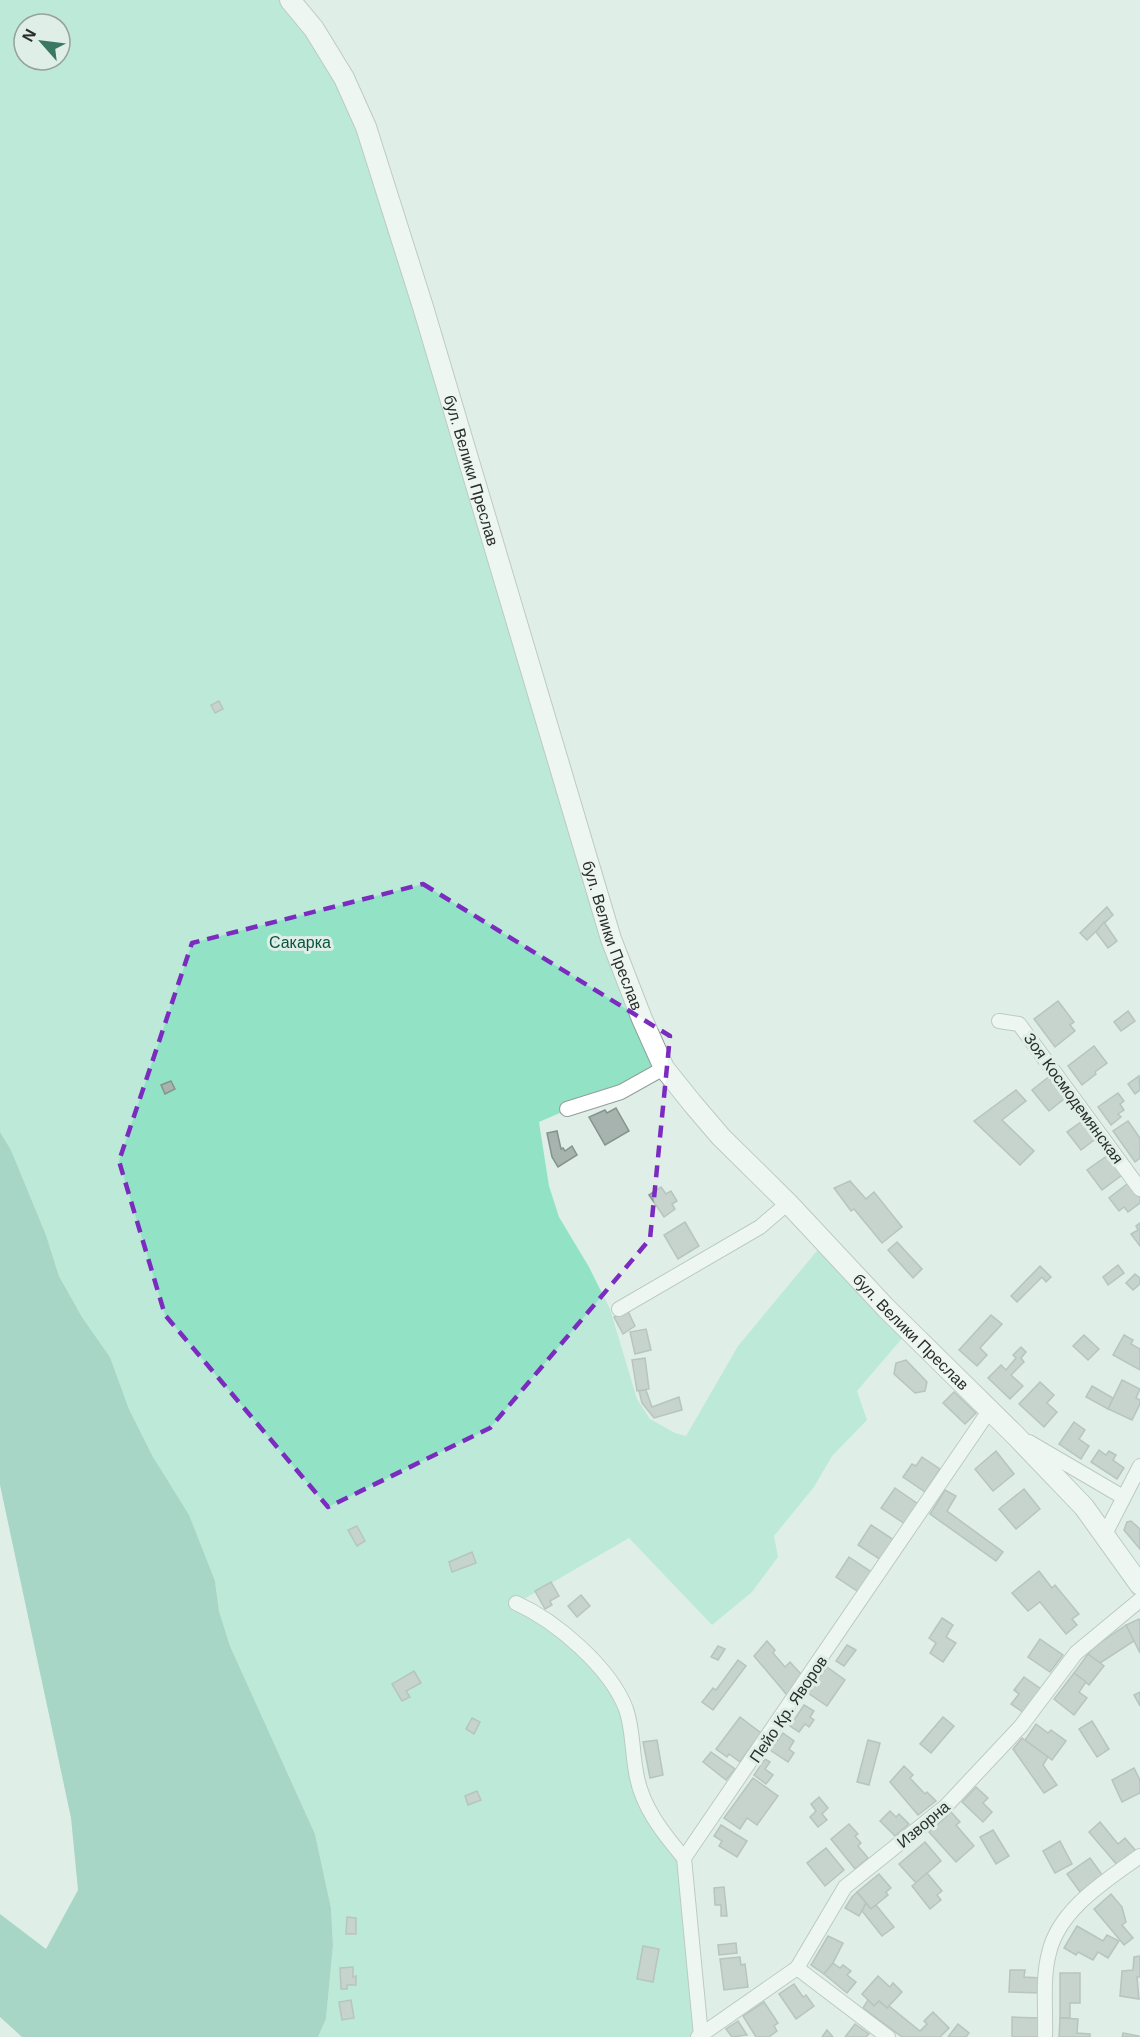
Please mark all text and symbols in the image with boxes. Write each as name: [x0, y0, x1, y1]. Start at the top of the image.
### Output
north arrow: [12, 12, 72, 72]
text: N: [19, 26, 39, 44]
street label: бул. Велики Преслав: [441, 393, 502, 548]
street label: бул. Велики Преслав: [579, 859, 646, 1012]
park label: Сакарка: [269, 934, 331, 951]
street label: Зоя Космодемянская: [1021, 1030, 1127, 1167]
street label: бул. Велики Преслав: [849, 1270, 972, 1393]
street label: Пейо Кр. Яворов: [746, 1653, 830, 1766]
street label: Изворна: [894, 1798, 953, 1851]

